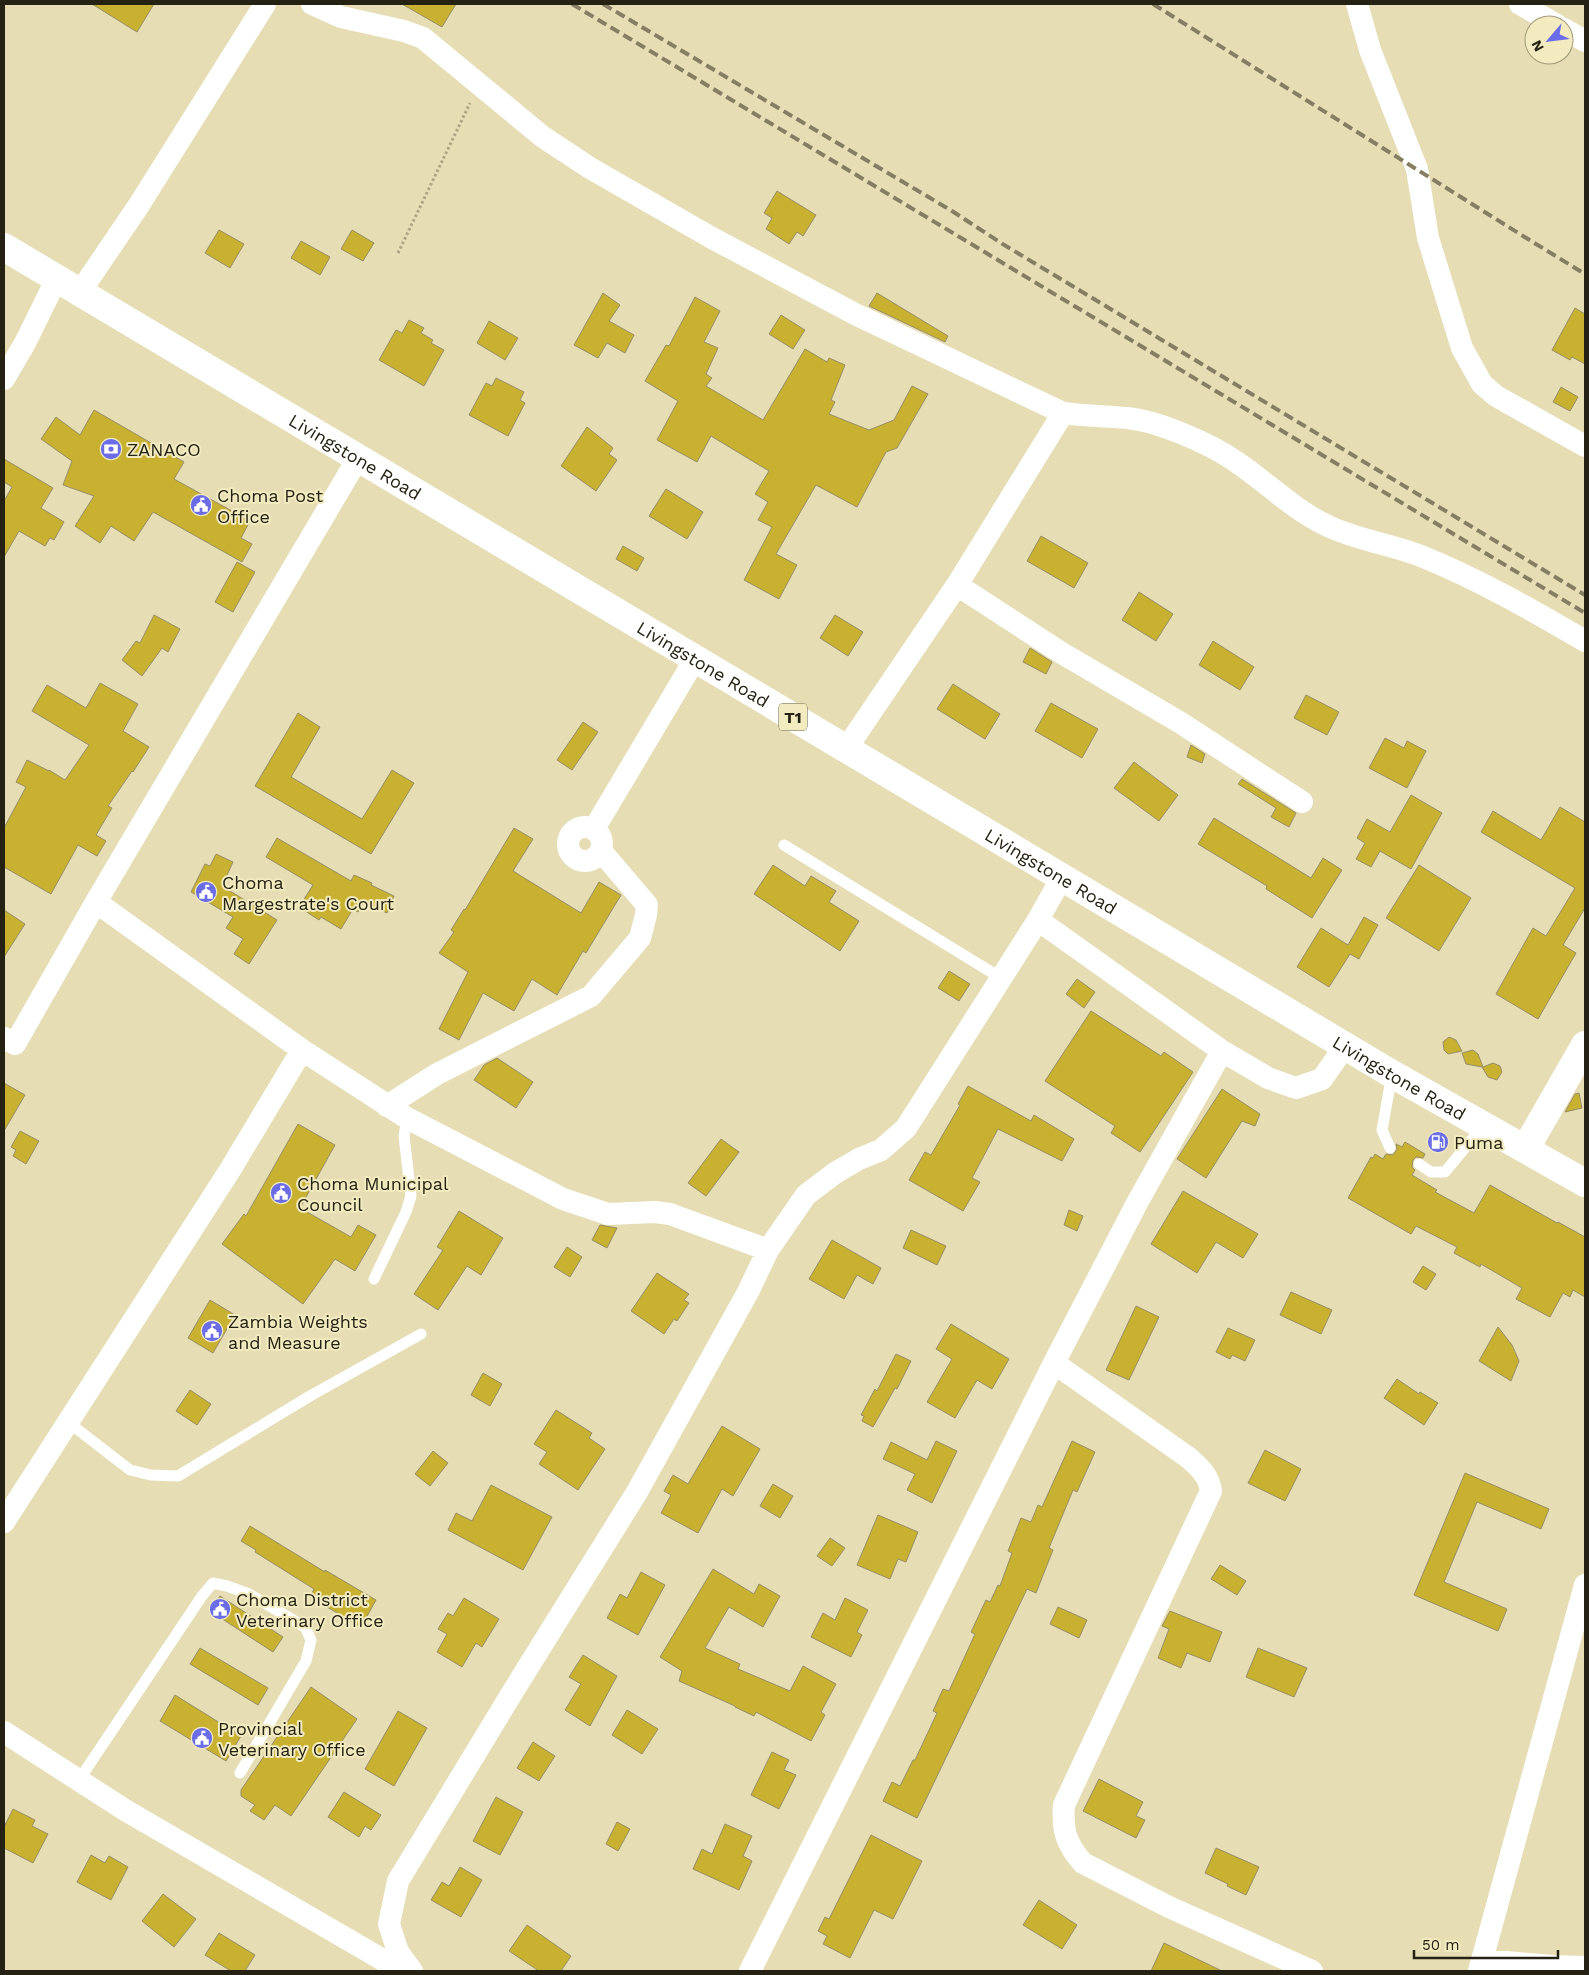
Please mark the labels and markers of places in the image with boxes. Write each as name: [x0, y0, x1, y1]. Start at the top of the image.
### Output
bank icon: ZANACO: [99, 437, 123, 461]
place label: ZANACO: [127, 439, 201, 460]
place label: Choma Post Office: [217, 485, 323, 527]
public building icon: Choma Post Office: [189, 493, 213, 517]
place label: Choma Margestrate's Court: [222, 872, 395, 914]
public building icon: Choma Margestrate's Court: [194, 880, 218, 904]
fuel station icon: Puma: [1426, 1130, 1450, 1154]
place label: Puma: [1454, 1132, 1503, 1153]
place label: Choma Municipal Council: [297, 1173, 449, 1215]
public building icon: Choma Municipal Council: [269, 1181, 293, 1205]
place label: Zambia Weights and Measure: [228, 1311, 368, 1353]
public building icon: Zambia Weights and Measure: [200, 1319, 224, 1343]
place label: Choma District Veterinary Office: [236, 1589, 384, 1631]
public building icon: Choma District Veterinary Office: [208, 1597, 232, 1621]
place label: Provincial Veterinary Office: [218, 1718, 366, 1760]
public building icon: Provincial Veterinary Office: [190, 1726, 214, 1750]

